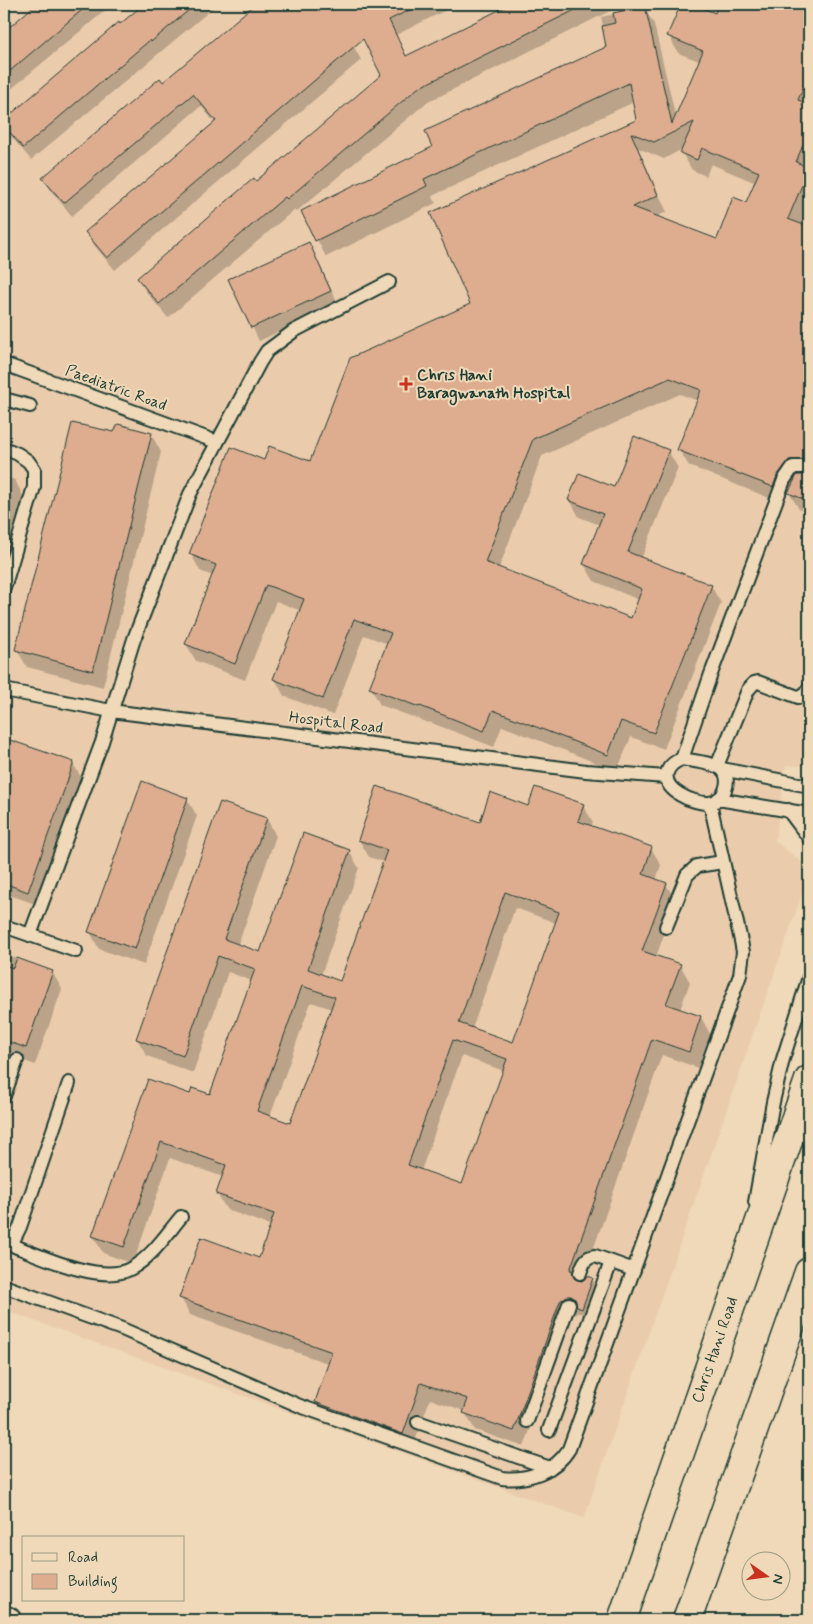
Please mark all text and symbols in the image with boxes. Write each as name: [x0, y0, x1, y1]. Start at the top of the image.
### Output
street label: Paediatric Road: [62, 360, 170, 416]
place label: Chris Hani Baragwanath Hospital: [417, 365, 570, 406]
marker: Chris Hani Baragwanath Hospital: [399, 377, 413, 391]
street label: Hospital Road: [288, 707, 384, 739]
street label: Chris Hani Road: [687, 1294, 743, 1406]
legend: [22, 1536, 185, 1602]
text: Road: [68, 1548, 98, 1568]
north arrow: [740, 1552, 790, 1602]
text: Building: [68, 1572, 118, 1593]
text: N: [768, 1572, 788, 1586]

